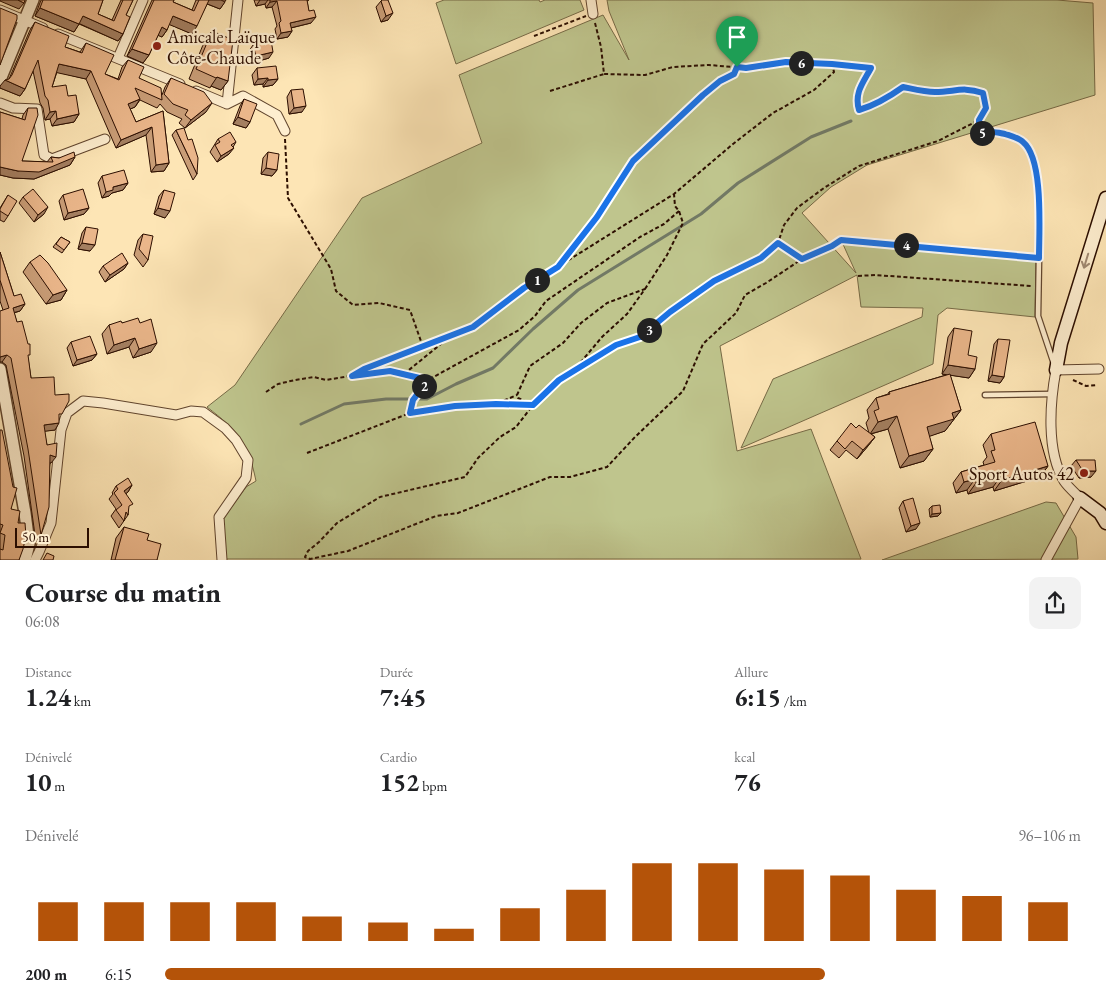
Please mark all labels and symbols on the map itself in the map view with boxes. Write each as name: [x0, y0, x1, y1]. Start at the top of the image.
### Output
pin: [716, 16, 758, 67]
place label: Amicale Laïque Côte-Chaude: [166, 25, 275, 69]
marker: Amicale Laïque Côte-Chaude: [151, 40, 163, 52]
pin: 6: [788, 50, 814, 76]
pin: 5: [970, 120, 994, 146]
pin: 4: [894, 232, 918, 258]
one-way arrow: [1081, 253, 1091, 269]
pin: 1: [524, 268, 550, 292]
pin: 3: [636, 318, 662, 342]
pin: 2: [412, 374, 436, 398]
place label: Sport Autos 42: [969, 462, 1074, 485]
marker: Sport Autos 42: [1078, 467, 1090, 479]
scale bar: [15, 524, 89, 548]

